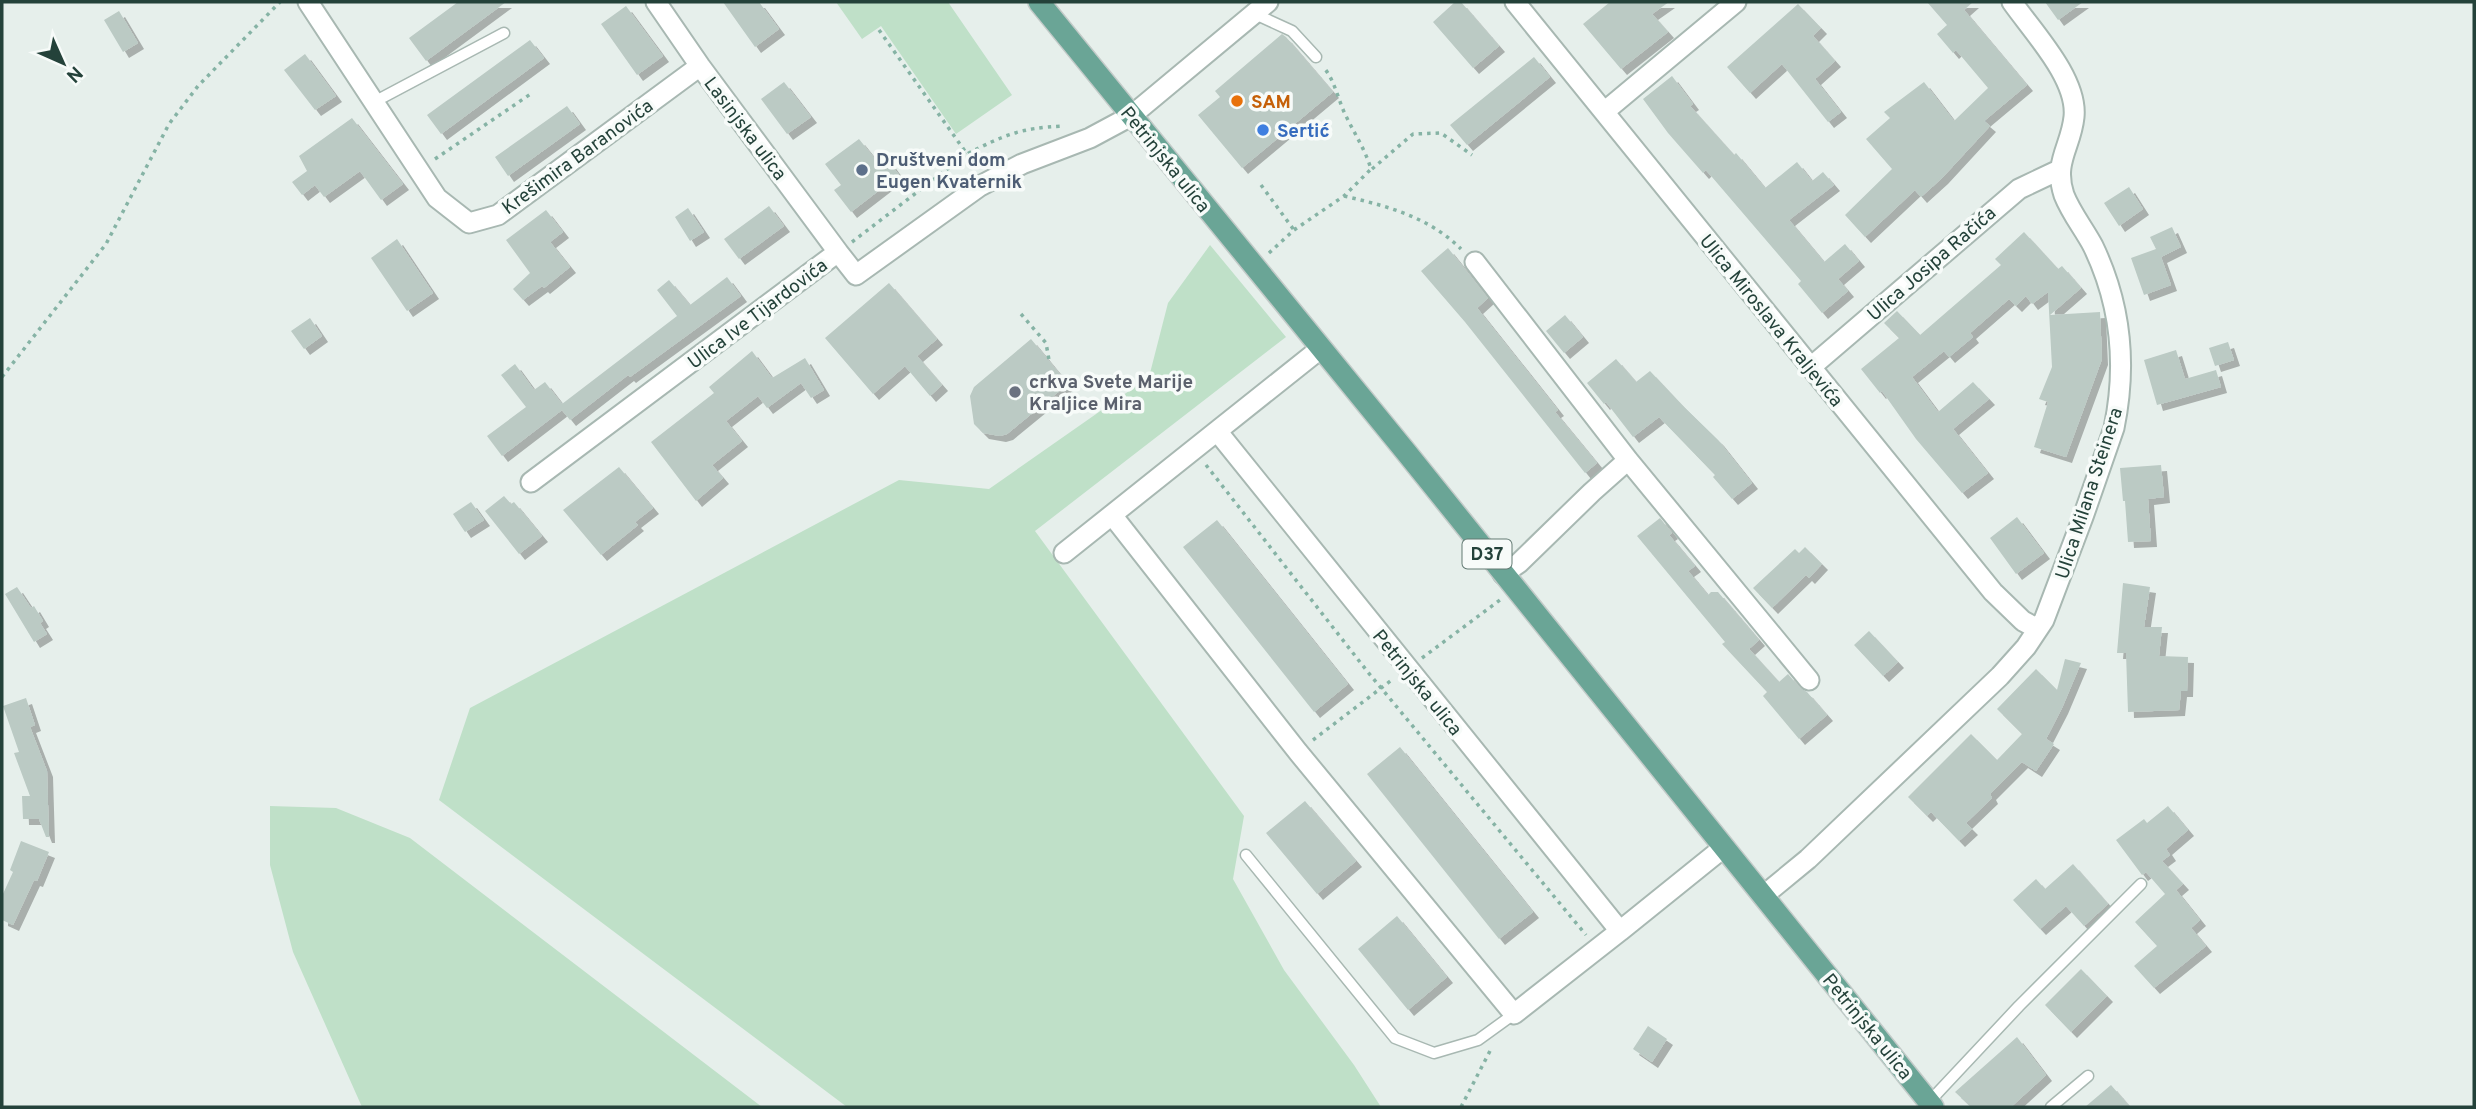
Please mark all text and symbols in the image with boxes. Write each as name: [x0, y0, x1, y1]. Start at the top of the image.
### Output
north arrow: [28, 28, 98, 98]
text: N: [60, 60, 87, 87]
street label: Lasinjska ulica: [698, 73, 791, 186]
place label: SAM: [1251, 91, 1291, 115]
marker: SAM: [1229, 93, 1245, 109]
street label: Krešimira Baranovića: [498, 95, 658, 221]
street label: Petrinjska ulica: [1114, 102, 1215, 218]
place label: Sertić: [1277, 120, 1330, 144]
marker: Sertić: [1255, 122, 1271, 138]
place label: Društveni dom Eugen Kvaternik: [876, 149, 1023, 195]
marker: Društveni dom Eugen Kvaternik: [854, 162, 870, 178]
street label: Ulica Josipa Račića: [1863, 202, 2002, 327]
street label: Ulica Miroslava Kraljevića: [1693, 230, 1848, 412]
street label: Ulica Ive Tijardovića: [683, 254, 833, 375]
place label: crkva Svete Marije Kraljice Mira: [1029, 371, 1193, 417]
marker: crkva Svete Marije Kraljice Mira: [1007, 384, 1023, 400]
street label: Ulica Milana Steinera: [2051, 405, 2129, 582]
road number: D37: [1462, 540, 1512, 568]
street label: Petrinjska ulica: [1366, 625, 1467, 741]
street label: Petrinjska ulica: [1816, 969, 1917, 1085]

